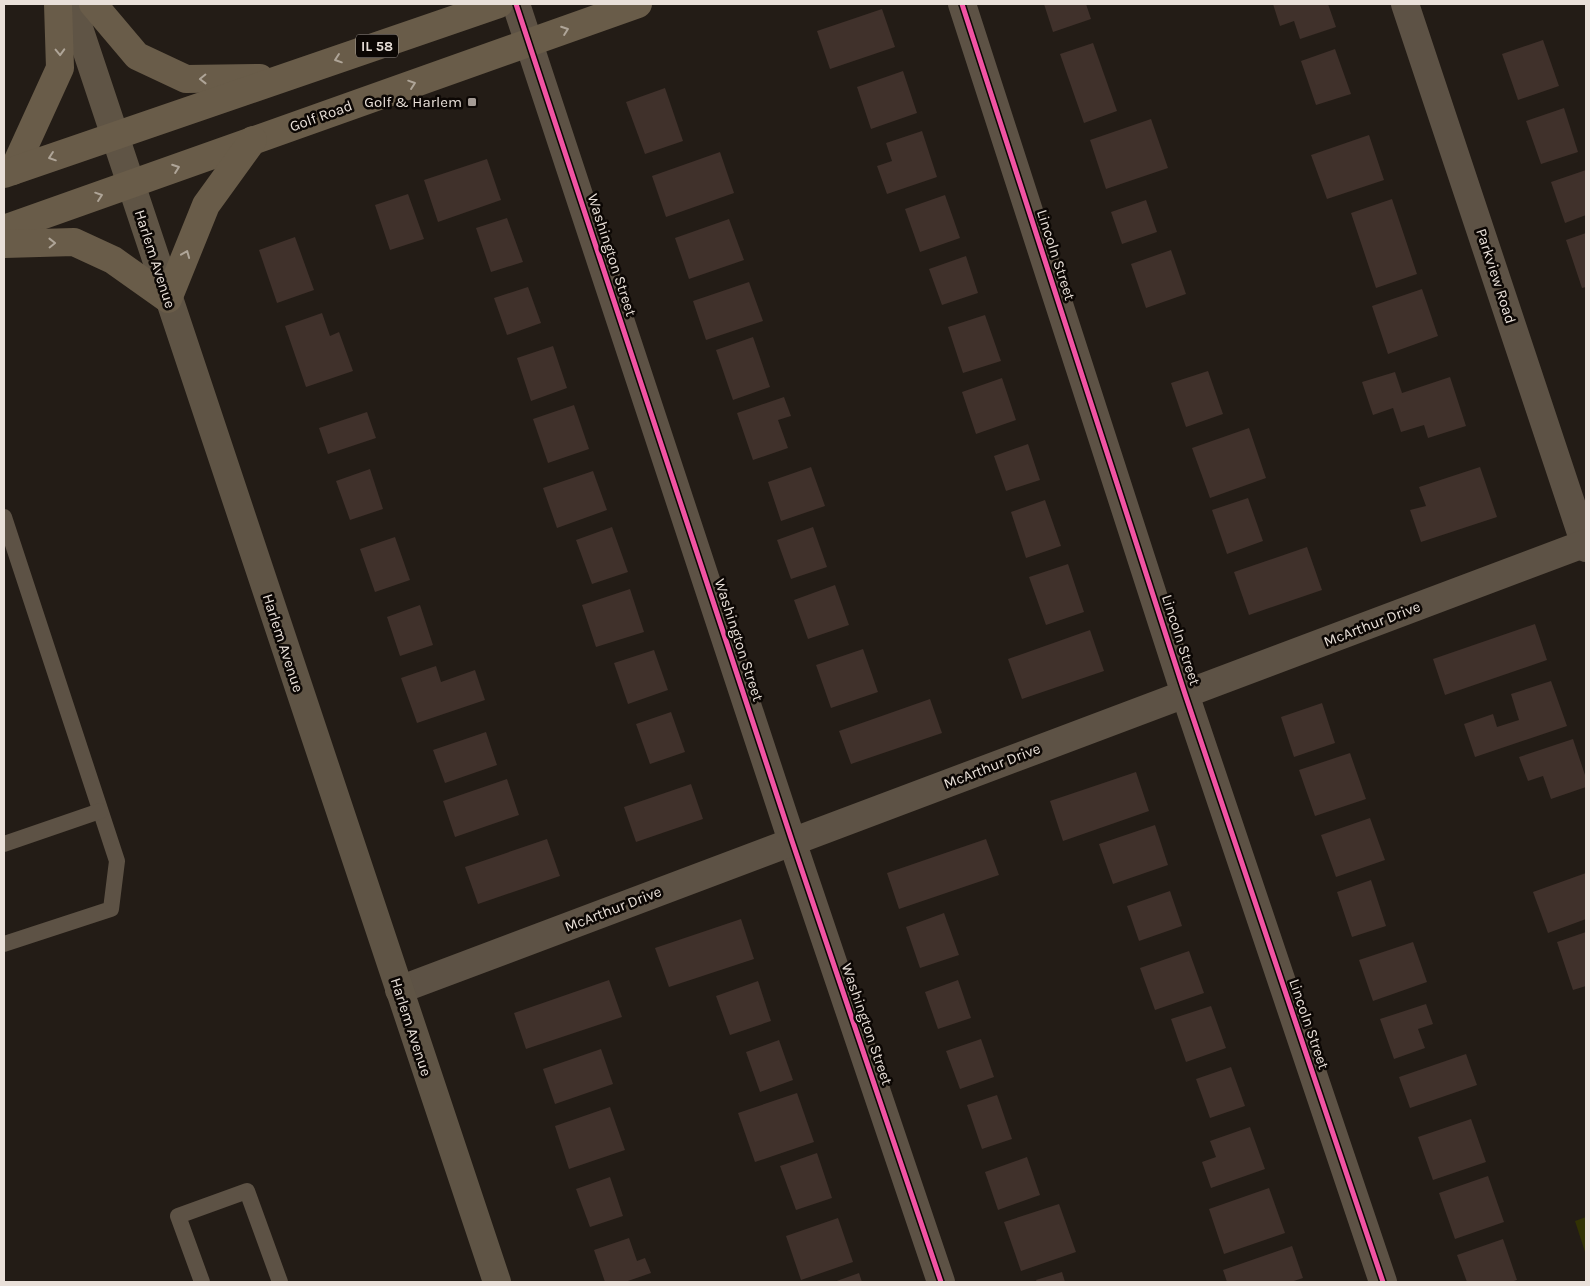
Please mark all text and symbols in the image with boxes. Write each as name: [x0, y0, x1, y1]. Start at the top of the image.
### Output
one-way arrow: [560, 26, 569, 36]
road number: IL 58: [356, 34, 398, 58]
one-way arrow: [54, 49, 65, 57]
one-way arrow: [334, 54, 343, 64]
one-way arrow: [198, 74, 206, 84]
one-way arrow: [407, 80, 415, 90]
place label: Golf & Harlem: [364, 93, 462, 111]
street label: Golf Road: [287, 96, 355, 136]
marker: Golf & Harlem: [466, 96, 478, 108]
one-way arrow: [48, 152, 56, 162]
one-way arrow: [172, 164, 180, 174]
street label: Washington Street: [584, 191, 640, 319]
one-way arrow: [94, 192, 103, 202]
street label: Harlem Avenue: [131, 207, 179, 311]
street label: Lincoln Street: [1033, 207, 1079, 303]
street label: Parkview Road: [1472, 226, 1520, 326]
one-way arrow: [49, 237, 57, 248]
one-way arrow: [180, 250, 191, 259]
street label: Washington Street: [711, 576, 767, 704]
street label: Harlem Avenue: [259, 591, 307, 695]
street label: Lincoln Street: [1158, 592, 1204, 688]
street label: McArthur Drive: [1321, 597, 1423, 651]
street label: McArthur Drive: [941, 739, 1043, 793]
street label: McArthur Drive: [562, 882, 664, 936]
street label: Washington Street: [838, 961, 896, 1088]
street label: Harlem Avenue: [387, 975, 435, 1079]
street label: Lincoln Street: [1285, 976, 1333, 1072]

